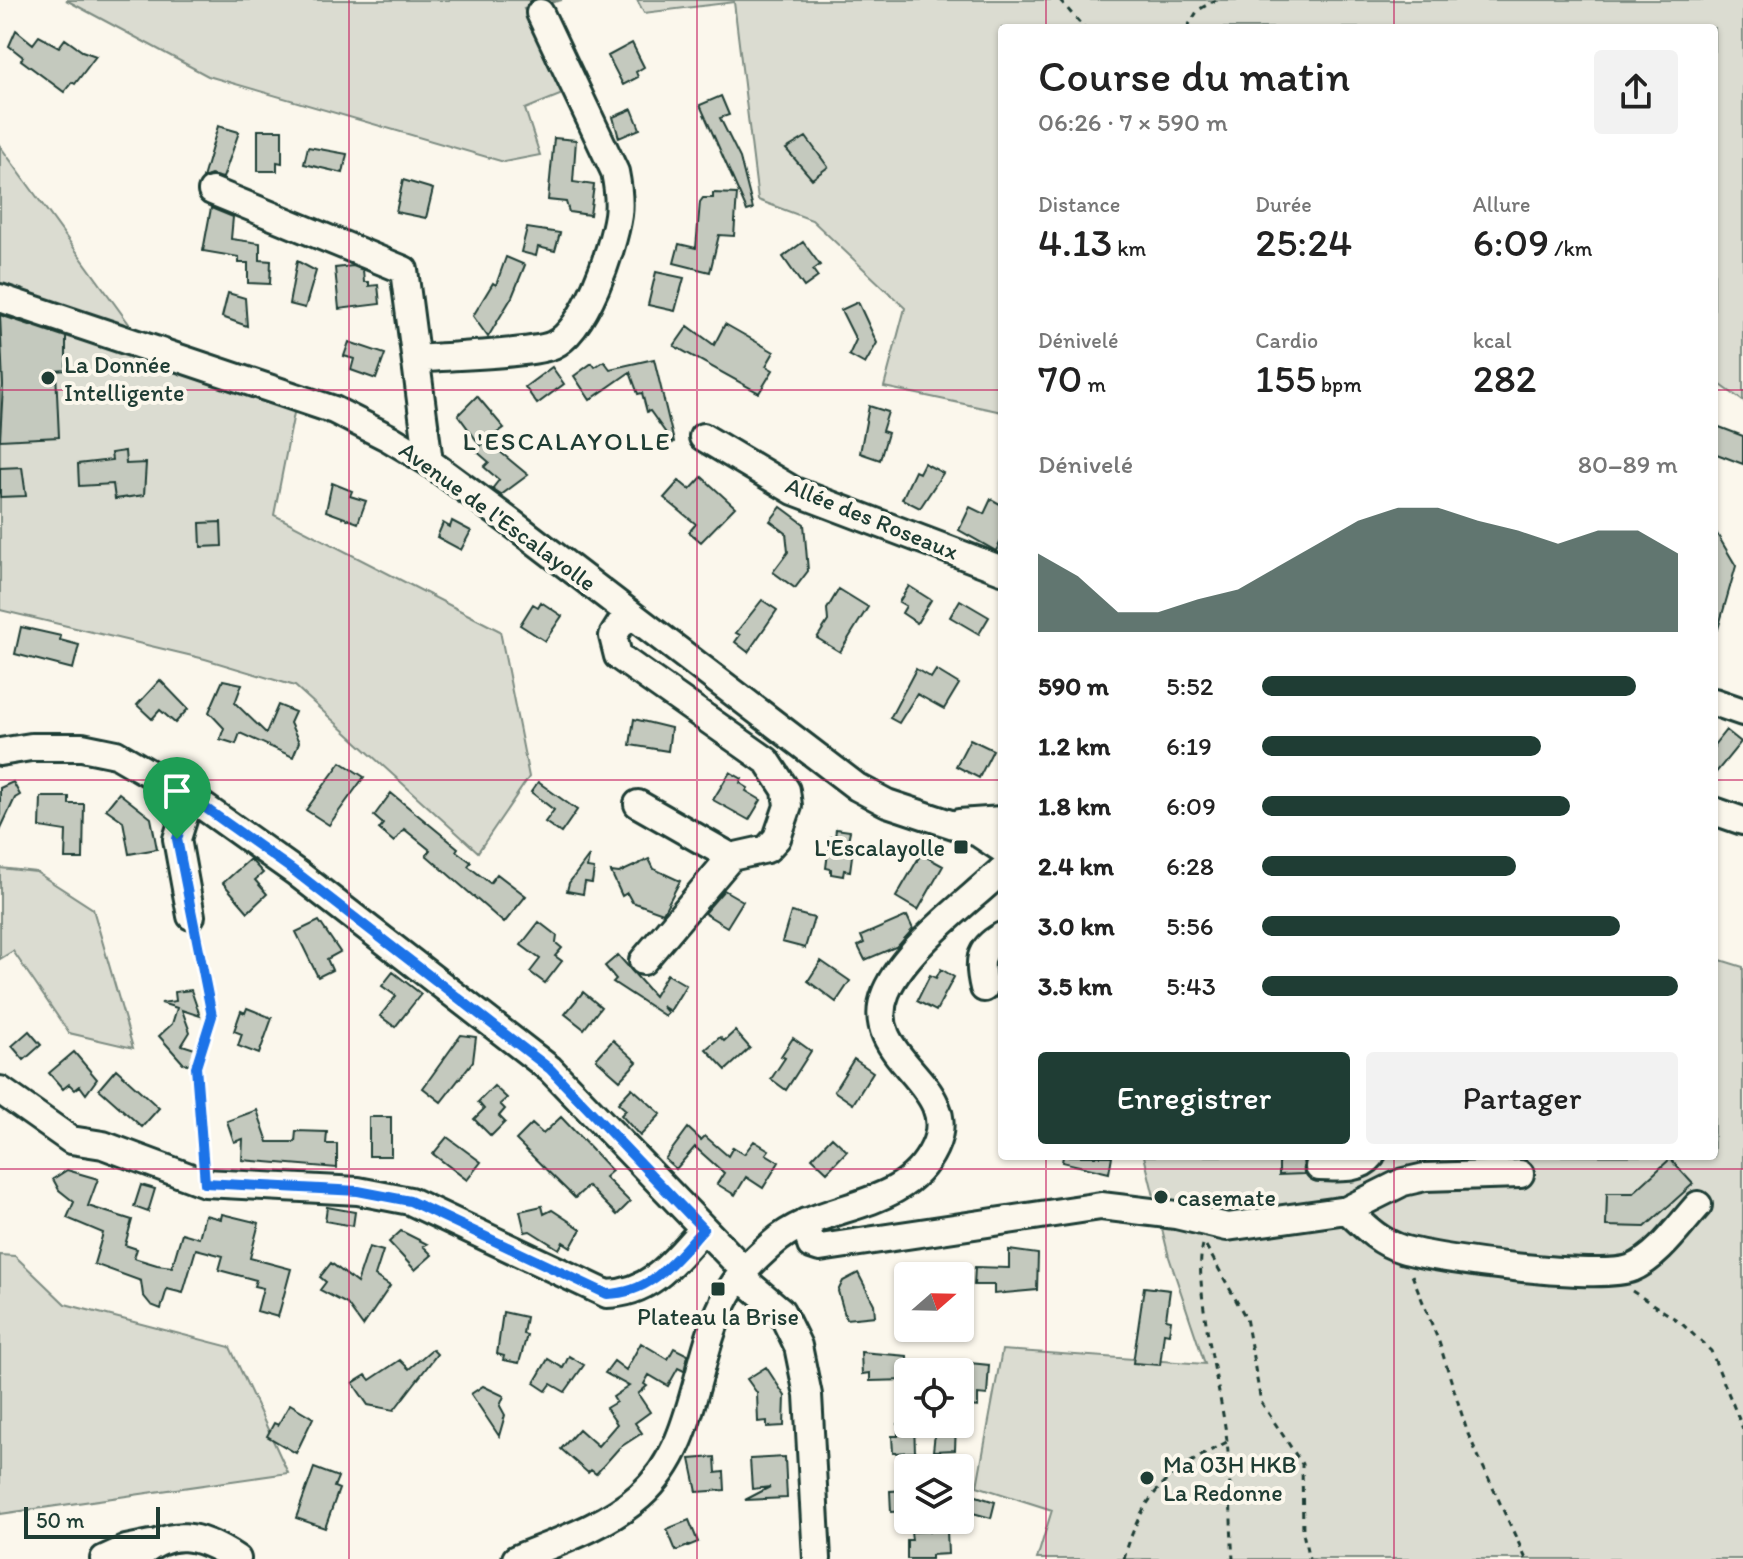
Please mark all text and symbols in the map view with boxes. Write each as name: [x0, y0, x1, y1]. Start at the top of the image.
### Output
text: Course du matin: [1038, 49, 1350, 102]
button: share: [1594, 50, 1678, 134]
text: 06:26 · 7 × 590 m: [1038, 106, 1228, 138]
text: Distance: [1038, 191, 1120, 218]
text: Durée: [1255, 191, 1312, 218]
text: Allure: [1473, 191, 1531, 218]
text: 4.13: [1038, 218, 1112, 266]
text: 25:24: [1255, 218, 1352, 266]
text: 6:09: [1473, 218, 1549, 266]
text: km: [1112, 235, 1146, 262]
text: /km: [1549, 235, 1592, 262]
text: Dénivelé: [1038, 327, 1118, 354]
text: Cardio: [1255, 327, 1318, 354]
text: kcal: [1473, 327, 1512, 354]
place label: La Donnée Intelligente: [64, 350, 185, 407]
text: 70: [1038, 354, 1082, 402]
text: 155: [1255, 354, 1316, 402]
text: 282: [1473, 354, 1537, 402]
marker: La Donnée Intelligente: [39, 369, 57, 387]
text: m: [1082, 371, 1106, 398]
text: bpm: [1316, 371, 1362, 398]
district label: L'ESCALAYOLLE: [462, 425, 672, 457]
street label: Avenue de l'Escalayolle: [394, 435, 602, 597]
text: Dénivelé: [1038, 448, 1133, 480]
text: 80–89 m: [1578, 448, 1678, 480]
street label: Allée des Roseaux: [781, 470, 963, 566]
text: 590 m: [1038, 670, 1109, 702]
text: 5:52: [1166, 670, 1213, 702]
text: 1.2 km: [1038, 730, 1110, 762]
text: 6:19: [1166, 730, 1212, 762]
pin: [143, 757, 211, 839]
icon: arrive: [155, 769, 199, 813]
text: 1.8 km: [1038, 790, 1111, 822]
text: 6:09: [1166, 790, 1216, 822]
place label: L'Escalayolle: [814, 833, 945, 862]
marker: L'Escalayolle: [952, 838, 970, 856]
text: 2.4 km: [1038, 850, 1114, 882]
text: 6:28: [1166, 850, 1214, 882]
text: 3.0 km: [1038, 910, 1115, 942]
text: 5:56: [1166, 910, 1213, 942]
text: 3.5 km: [1038, 970, 1112, 1002]
text: 5:43: [1166, 970, 1216, 1002]
button: Enregistrer: [1038, 1052, 1350, 1144]
button: Partager: [1366, 1052, 1678, 1144]
place label: casemate: [1177, 1183, 1276, 1212]
marker: casemate: [1152, 1188, 1170, 1206]
north arrow: [894, 1262, 974, 1342]
map controls: [894, 1262, 974, 1534]
marker: Plateau la Brise: [709, 1280, 727, 1298]
place label: Plateau la Brise: [637, 1302, 799, 1331]
button: locate: [894, 1358, 974, 1438]
place label: Ma 03H HKB La Redonne: [1163, 1450, 1297, 1507]
button: layers: [894, 1454, 974, 1534]
marker: Ma 03H HKB La Redonne: [1138, 1469, 1156, 1487]
scale bar: [24, 1503, 160, 1539]
text: 50 m: [36, 1507, 85, 1534]

